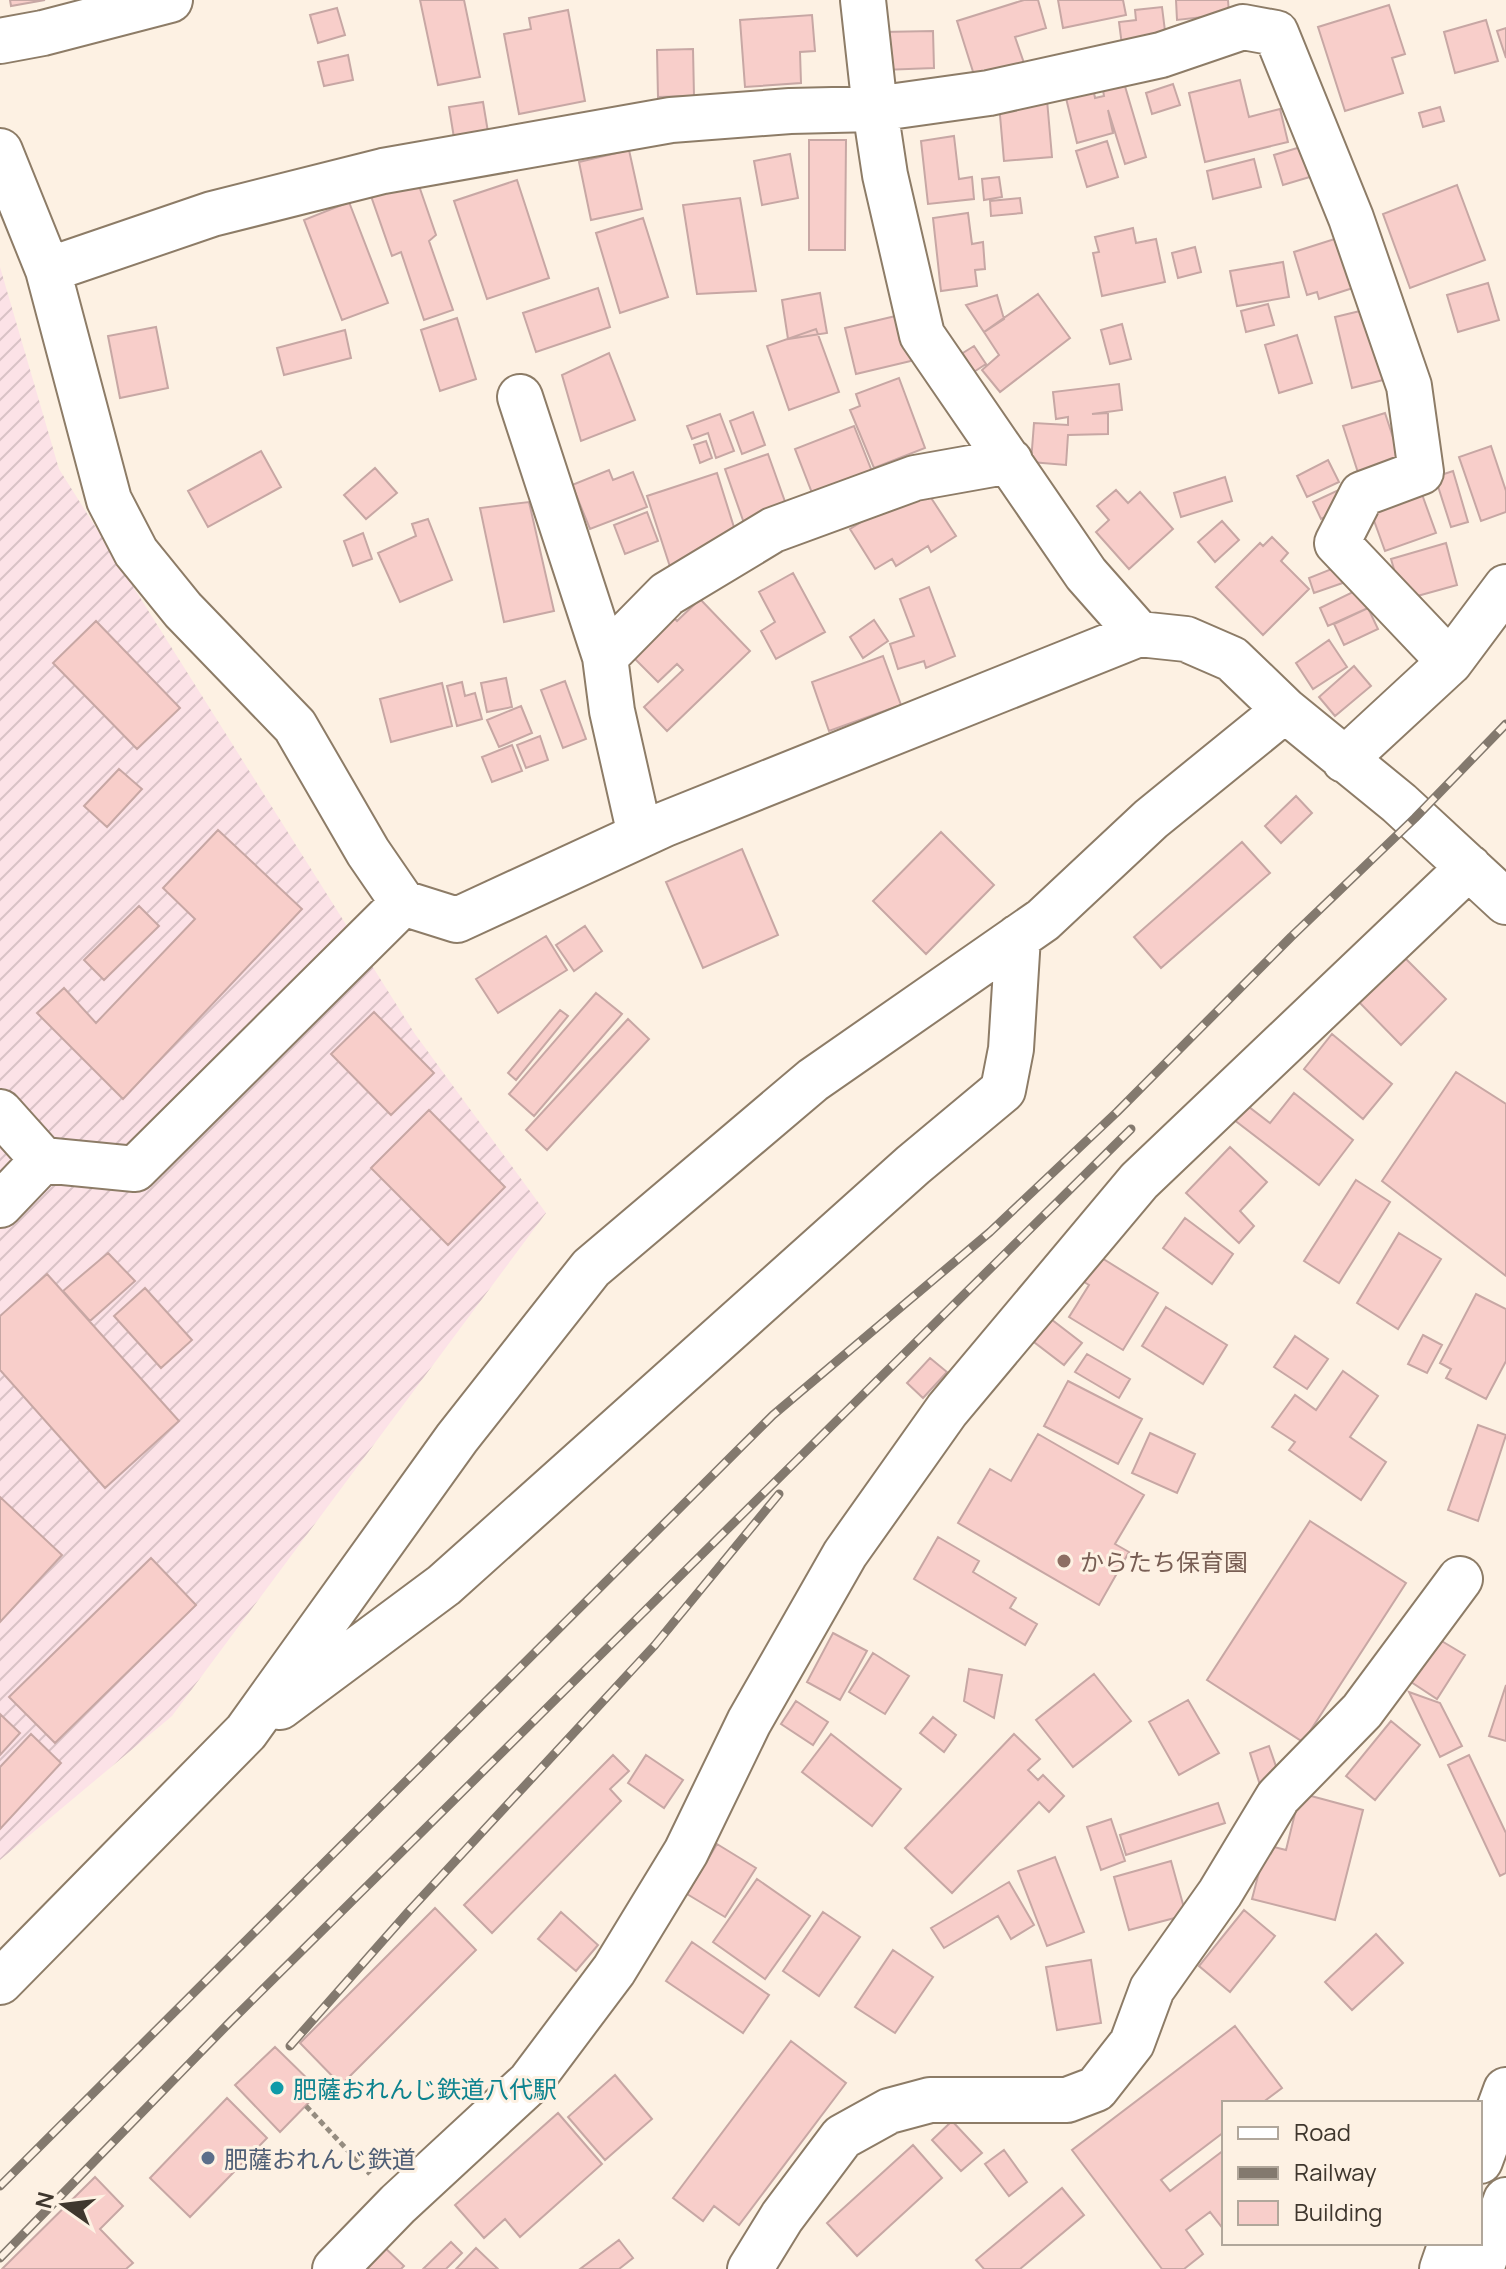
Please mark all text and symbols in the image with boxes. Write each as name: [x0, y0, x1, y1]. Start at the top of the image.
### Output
place label: からたち保育園: [1080, 1545, 1248, 1578]
marker: からたち保育園: [1055, 1552, 1073, 1570]
place label: 肥薩おれんじ鉄道八代駅: [293, 2072, 557, 2105]
marker: 肥薩おれんじ鉄道八代駅: [268, 2079, 286, 2097]
legend: [1222, 2101, 1482, 2245]
text: Road: [1294, 2115, 1351, 2148]
place label: 肥薩おれんじ鉄道: [224, 2142, 416, 2175]
marker: 肥薩おれんじ鉄道: [199, 2149, 217, 2167]
text: Railway: [1294, 2155, 1377, 2188]
north arrow: [24, 2165, 104, 2245]
text: N: [28, 2189, 61, 2211]
text: Building: [1294, 2195, 1382, 2228]

